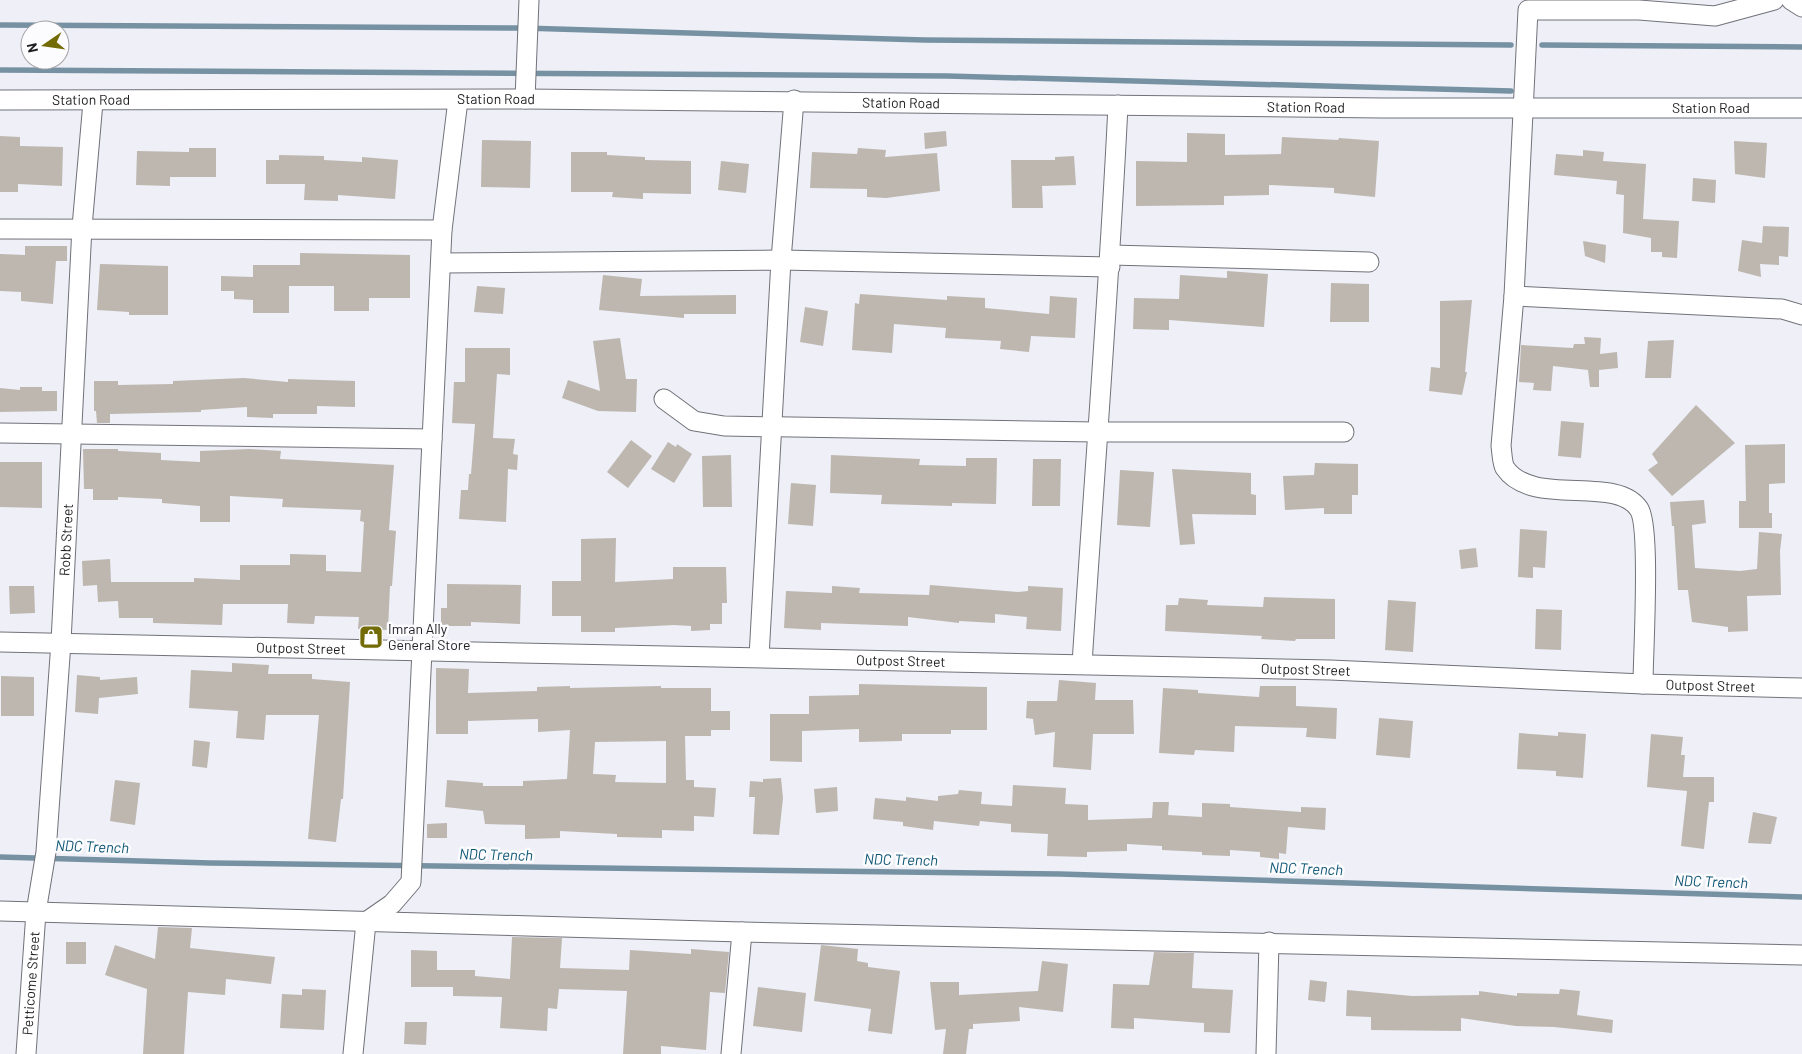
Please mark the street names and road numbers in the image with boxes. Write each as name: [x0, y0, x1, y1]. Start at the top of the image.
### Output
street label: Station Road: [457, 90, 535, 107]
street label: Station Road: [52, 91, 130, 108]
street label: Station Road: [862, 94, 940, 111]
street label: Station Road: [1267, 98, 1345, 116]
street label: Station Road: [1672, 99, 1750, 116]
street label: Robb Street: [55, 503, 76, 576]
street label: Outpost Street: [256, 638, 346, 657]
street label: Outpost Street: [856, 651, 946, 670]
street label: Outpost Street: [1261, 660, 1351, 679]
street label: Outpost Street: [1665, 676, 1755, 695]
street label: Petticome Street: [18, 931, 43, 1036]

